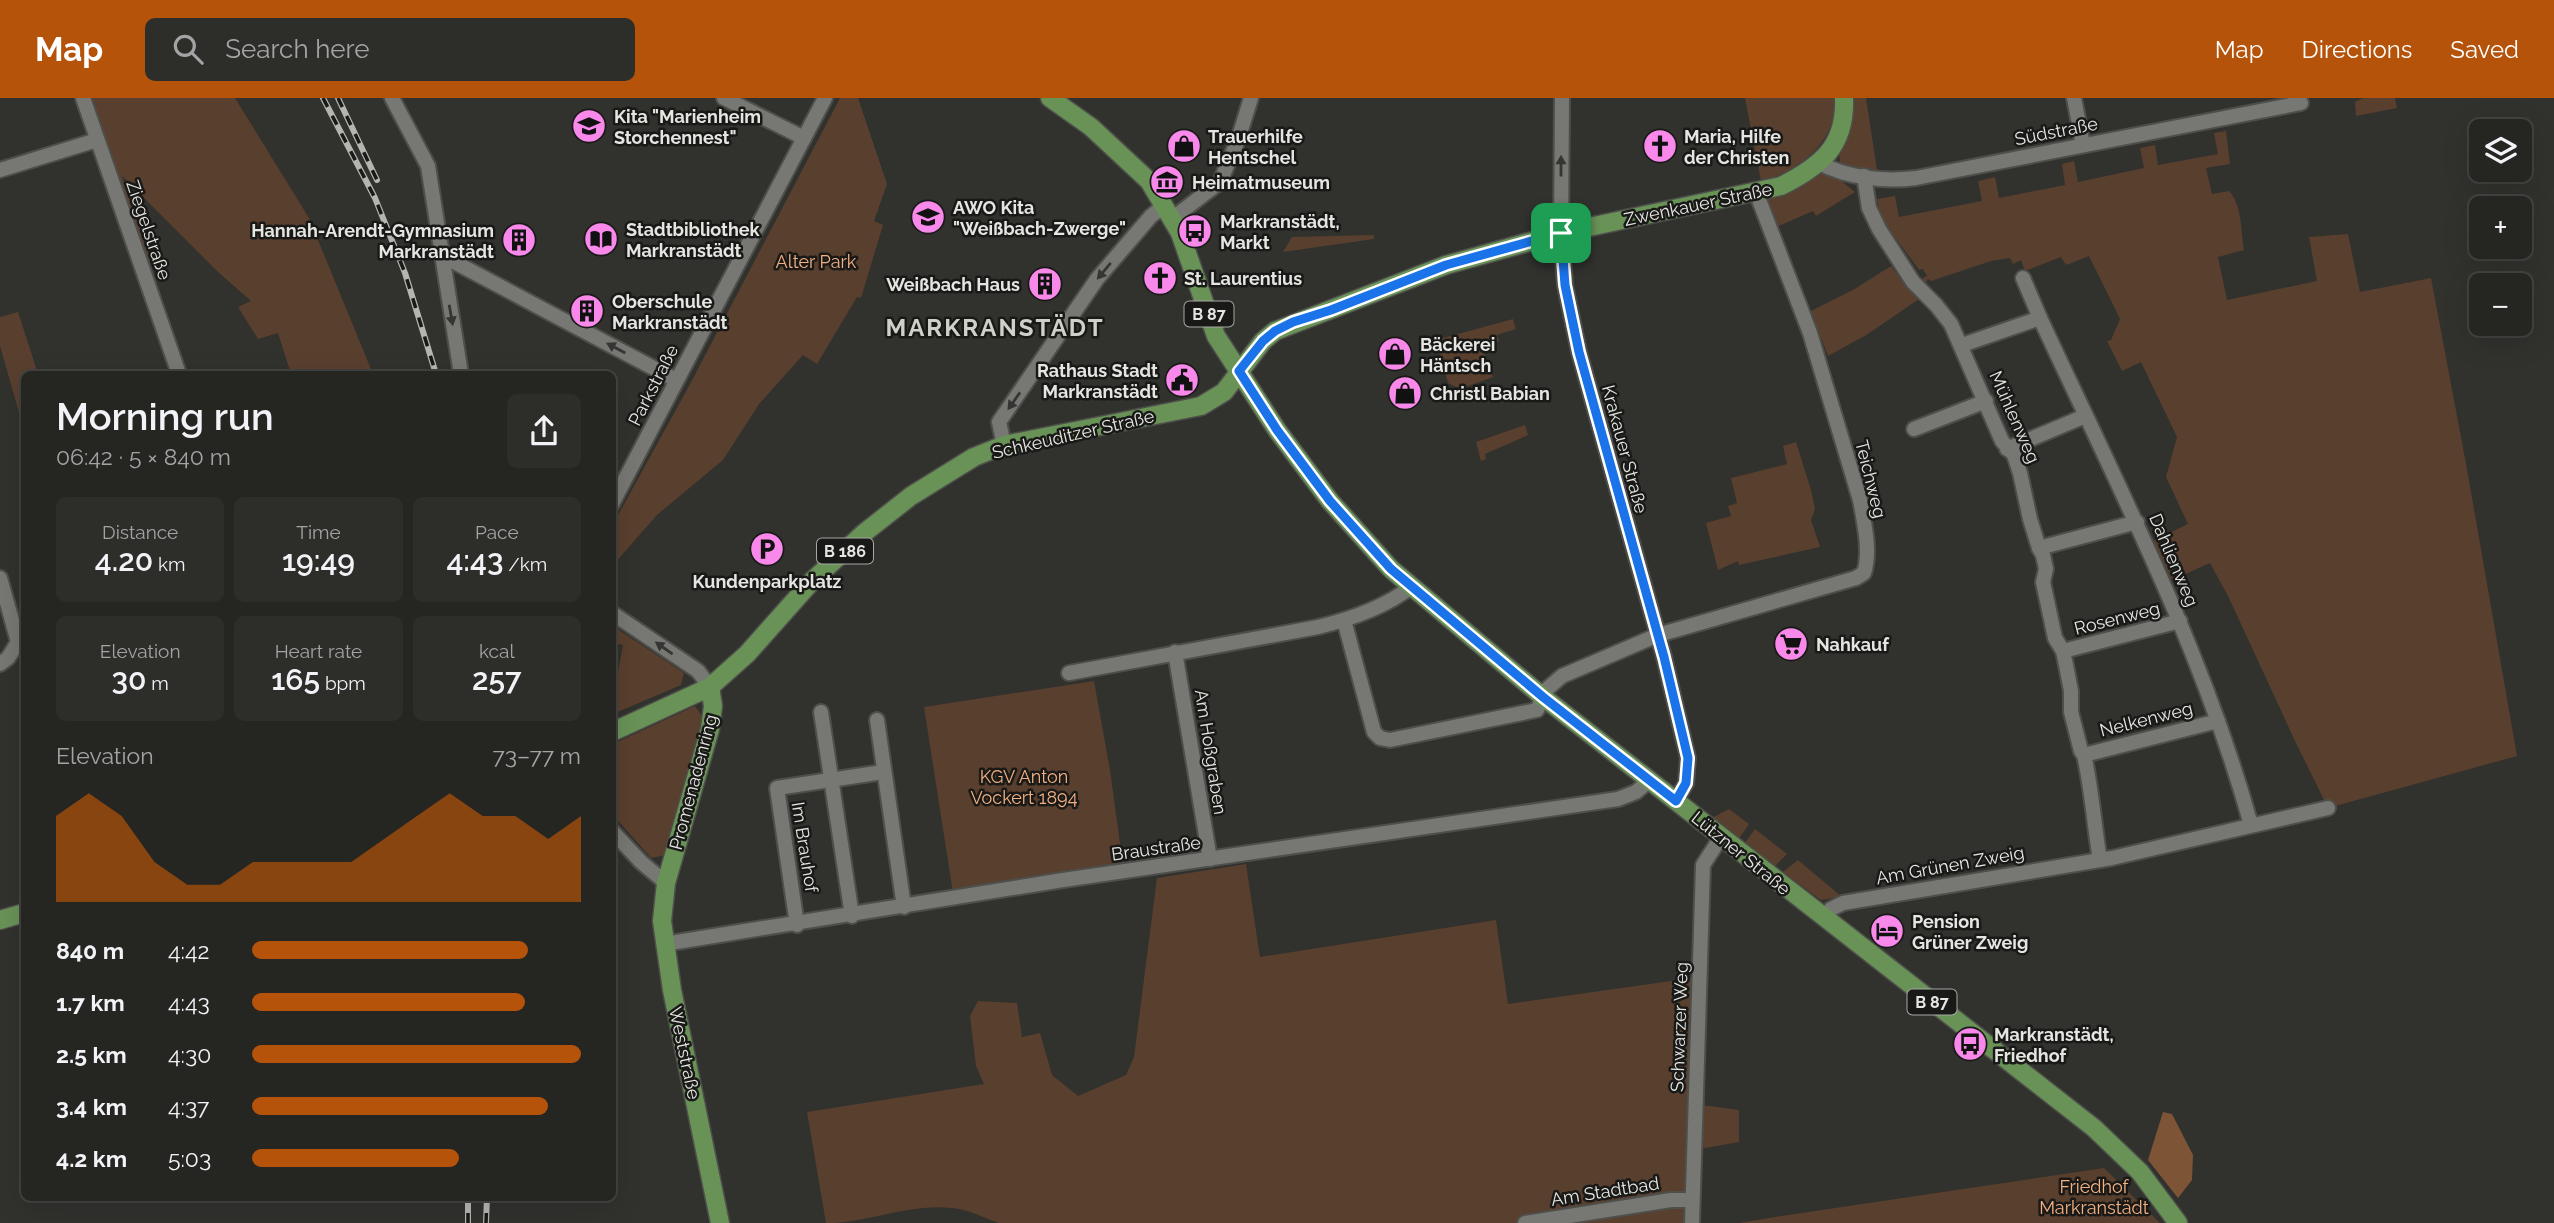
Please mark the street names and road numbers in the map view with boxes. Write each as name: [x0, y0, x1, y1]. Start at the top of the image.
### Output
street label: Südstraße: [2013, 113, 2100, 149]
street label: Ziegelstraße: [122, 178, 176, 283]
street label: Zwenkauer Straße: [1622, 178, 1774, 230]
road number: B 87: [1184, 302, 1234, 327]
street label: Parkstraße: [624, 341, 683, 429]
street label: Mühlenweg: [1985, 368, 2045, 466]
street label: Krakauer Straße: [1598, 382, 1652, 516]
street label: Schkeuditzer Straße: [990, 405, 1157, 463]
street label: Teichweg: [1851, 438, 1891, 520]
street label: Dahlienweg: [2145, 510, 2203, 610]
road number: B 186: [817, 538, 873, 564]
street label: Rosenweg: [2072, 597, 2162, 639]
street label: Am Hoßgraben: [1191, 688, 1231, 816]
street label: Nelkenweg: [2097, 697, 2195, 741]
street label: Promenadenring: [665, 712, 721, 852]
street label: Im Brauhof: [787, 800, 823, 895]
street label: Lützner Straße: [1687, 807, 1795, 899]
street label: Braustraße: [1110, 831, 1202, 865]
street label: Am Grünen Zweig: [1874, 842, 2026, 888]
street label: Schwarzer Weg: [1666, 962, 1692, 1092]
road number: B 87: [1908, 989, 1956, 1014]
street label: Weststraße: [665, 1005, 705, 1102]
street label: Am Stadtbad: [1549, 1172, 1661, 1210]

